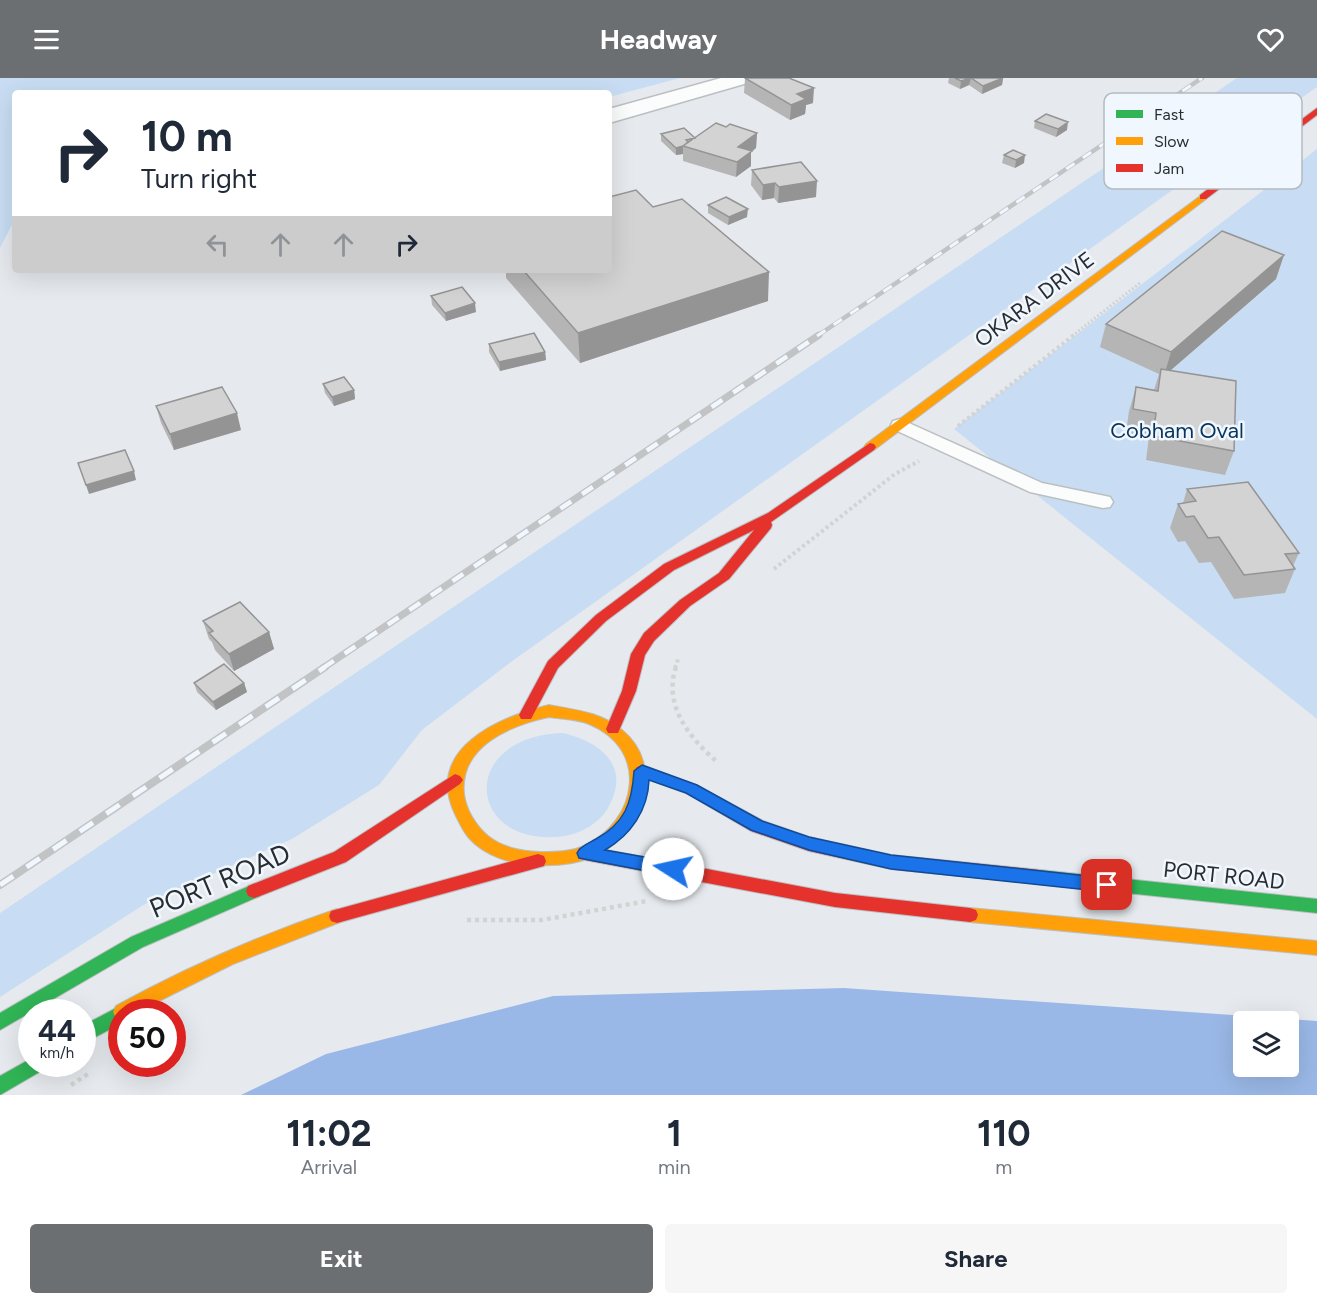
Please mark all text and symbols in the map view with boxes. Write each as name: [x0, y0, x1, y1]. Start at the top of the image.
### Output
icon: menu: [30, 23, 63, 56]
text: Headway: [600, 23, 717, 56]
icon: heart: [1254, 23, 1287, 56]
legend: [1104, 93, 1302, 189]
text: Fast: [1154, 105, 1184, 124]
text: 10 m: [141, 111, 233, 162]
icon: right: [42, 114, 120, 192]
text: Slow: [1154, 132, 1189, 151]
text: Jam: [1154, 159, 1184, 178]
text: Turn right: [141, 162, 257, 195]
icon: left: [201, 228, 234, 261]
icon: ahead: [264, 228, 297, 261]
icon: ahead: [327, 228, 360, 261]
icon: right: [390, 228, 423, 261]
street label: OKARA DRIVE: [969, 246, 1099, 353]
park label: Cobham Oval: [1110, 417, 1244, 444]
street label: PORT ROAD: [144, 836, 295, 925]
position arrow: [641, 837, 705, 901]
street label: PORT ROAD: [1162, 856, 1286, 895]
pin: [1081, 859, 1132, 910]
icon: arrive: [1090, 868, 1123, 901]
speed limit sign: 50: [108, 999, 186, 1077]
map controls: [1233, 1011, 1299, 1077]
button: layers: [1233, 1011, 1299, 1077]
text: 44: [38, 1012, 76, 1049]
text: km/h: [40, 1044, 74, 1062]
text: 11:02: [286, 1112, 372, 1155]
text: 1: [667, 1112, 682, 1155]
text: 110: [977, 1112, 1031, 1155]
text: Arrival: [301, 1155, 357, 1179]
text: min: [658, 1155, 691, 1179]
text: m: [995, 1155, 1012, 1179]
button: Exit: [30, 1224, 653, 1293]
button: Share: [665, 1224, 1287, 1293]

